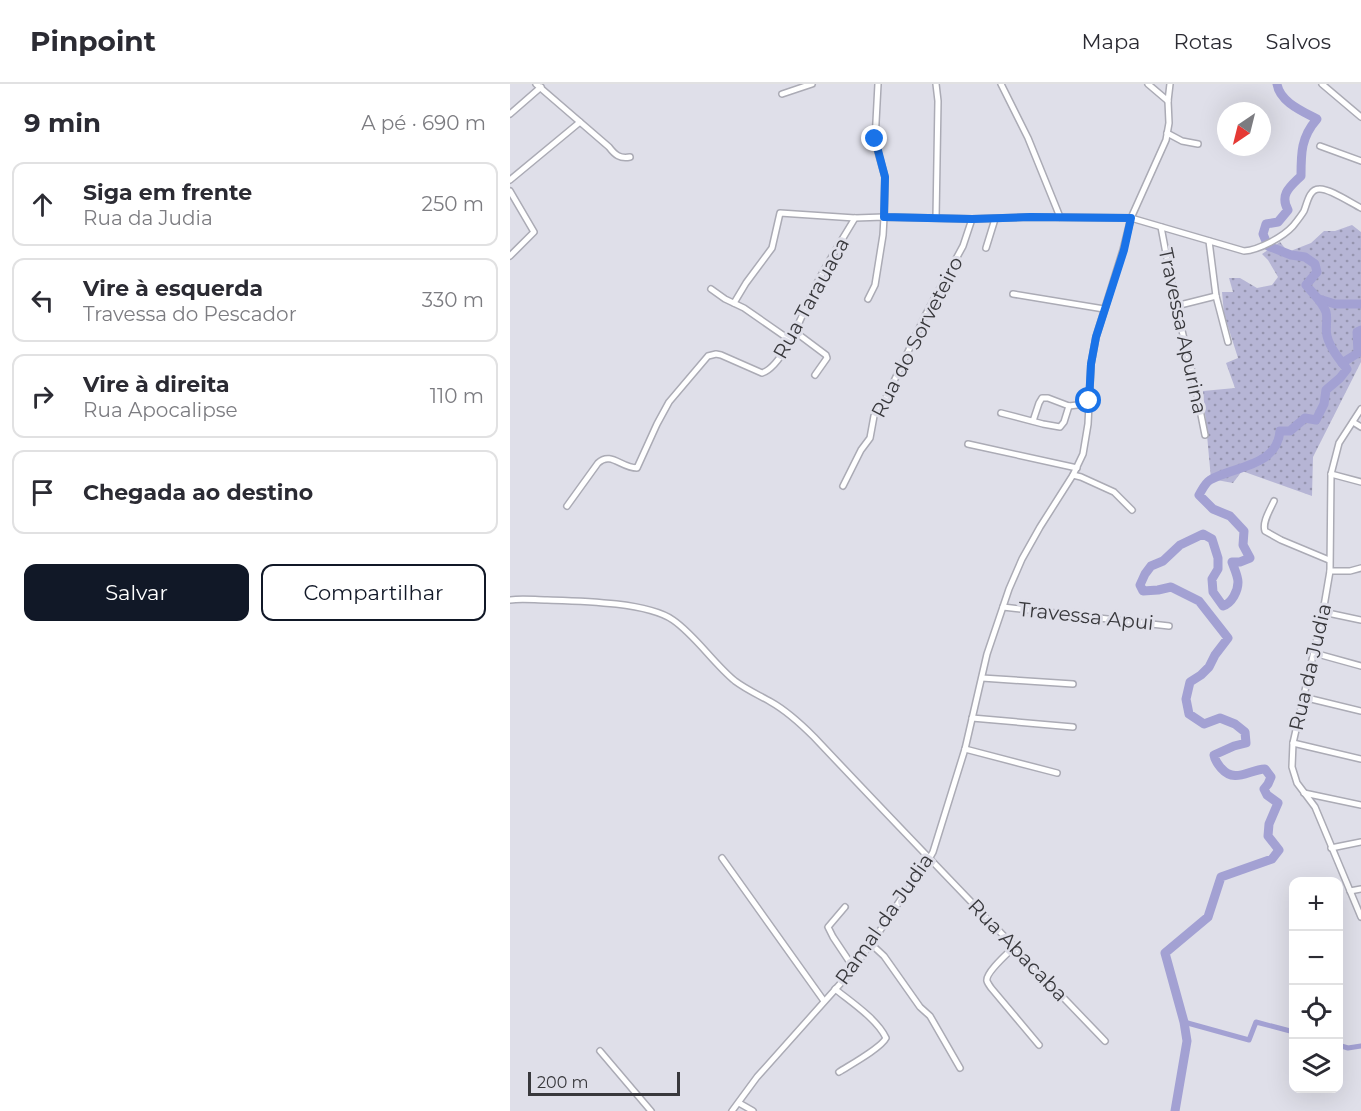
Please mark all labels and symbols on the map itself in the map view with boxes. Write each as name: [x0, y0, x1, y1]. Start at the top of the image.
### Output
north arrow: [1217, 102, 1271, 156]
route end: [861, 125, 887, 151]
street label: Rua Tarauaca: [768, 233, 854, 363]
street label: Travessa Apurina: [1154, 246, 1212, 416]
street label: Rua do Sorveteiro: [866, 252, 968, 422]
route start: [1075, 387, 1101, 413]
street label: Travessa Apui: [1017, 597, 1155, 635]
street label: Rua da Judia: [1284, 601, 1336, 733]
street label: Ramal da Judia: [830, 849, 938, 989]
street label: Rua Abacaba: [963, 894, 1073, 1006]
scale bar: [528, 1069, 680, 1096]

